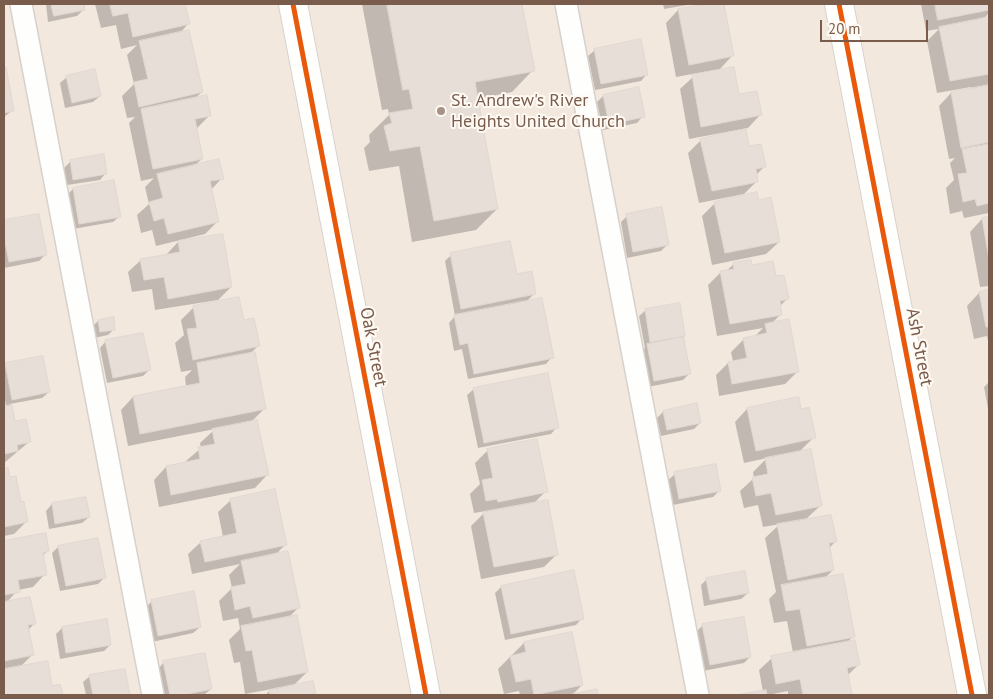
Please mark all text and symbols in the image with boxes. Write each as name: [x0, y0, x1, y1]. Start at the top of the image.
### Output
scale bar: [823, 10, 930, 42]
text: 20 m: [828, 19, 861, 38]
place label: St. Andrew's River Heights United Church: [451, 90, 625, 132]
marker: St. Andrew's River Heights United Church: [435, 105, 447, 117]
street label: Oak Street: [355, 305, 391, 389]
street label: Ash Street: [901, 306, 937, 388]

